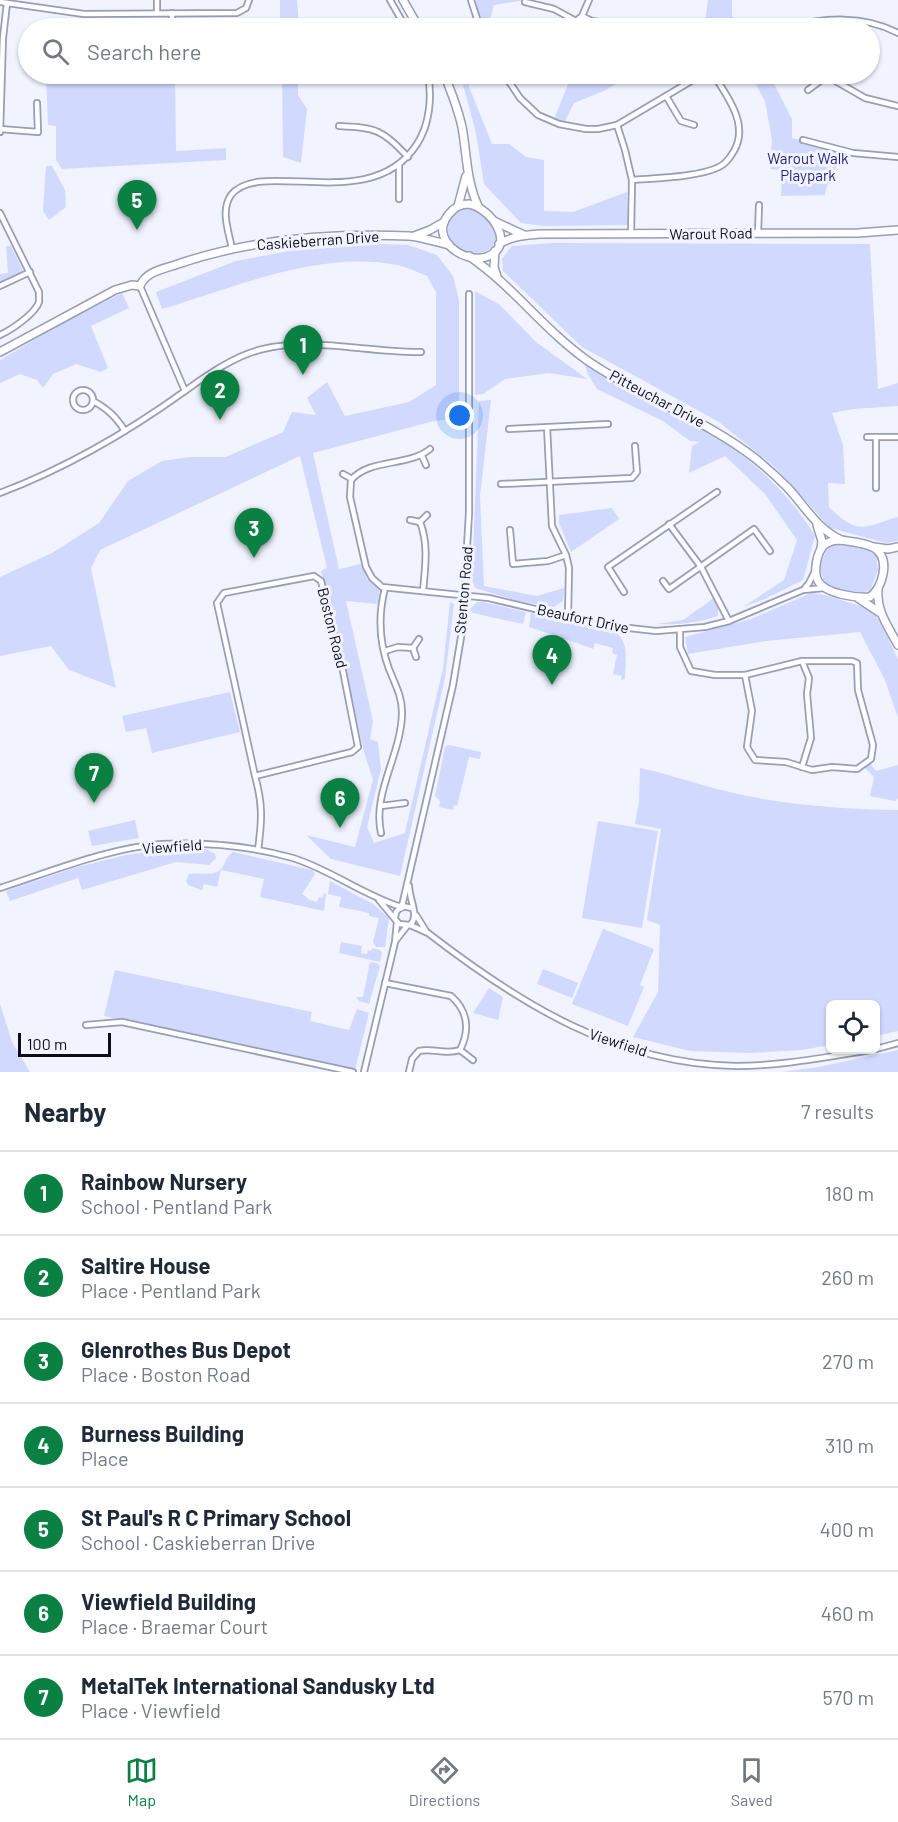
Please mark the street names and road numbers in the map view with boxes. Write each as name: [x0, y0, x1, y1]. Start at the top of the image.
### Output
street label: Warout Road: [669, 223, 753, 243]
street label: Caskieberran Drive: [256, 227, 380, 253]
street label: Pitteuchar Drive: [607, 366, 708, 431]
street label: Stenton Road: [450, 545, 476, 634]
street label: Boston Road: [314, 586, 352, 670]
street label: Beaufort Drive: [536, 600, 631, 637]
street label: Viewfield: [141, 835, 203, 857]
street label: Viewfield: [587, 1024, 650, 1060]

